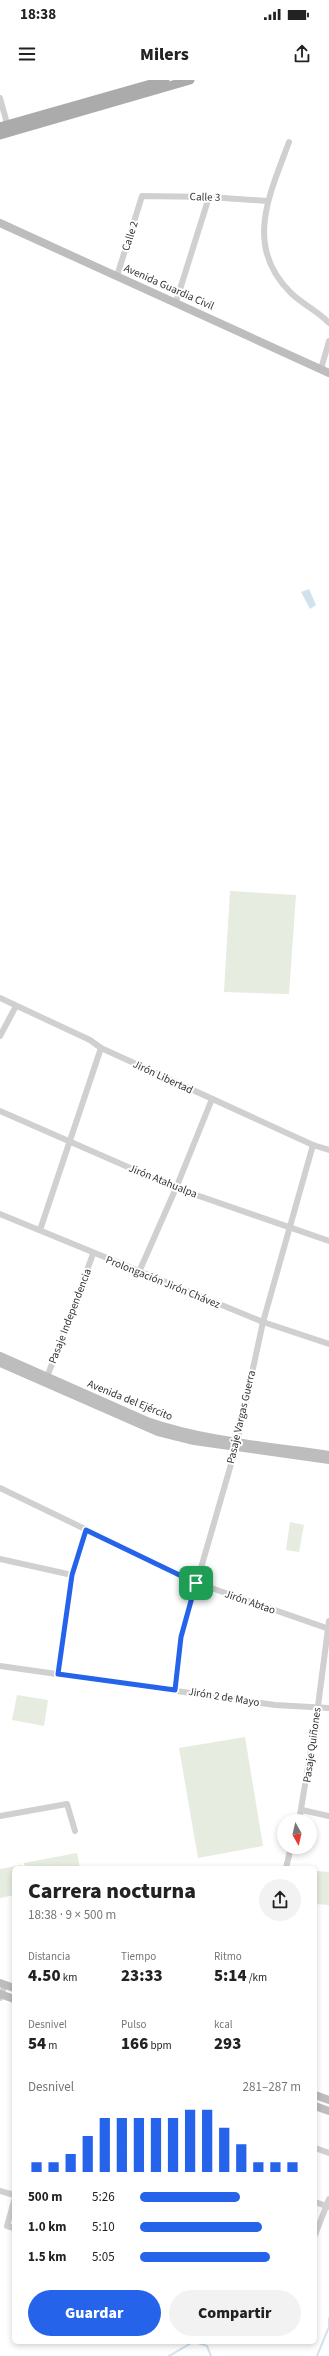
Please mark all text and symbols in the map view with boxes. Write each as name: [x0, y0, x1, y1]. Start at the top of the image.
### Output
text: 18:38: [20, 4, 56, 25]
text: Milers: [140, 42, 189, 67]
icon: menu: [16, 43, 38, 65]
icon: share: [291, 43, 313, 65]
street label: Calle 3: [189, 189, 221, 205]
street label: Calle 2: [118, 219, 142, 253]
street label: Avenida Guardia Civil: [122, 260, 217, 314]
street label: Jirón Libertad: [131, 1057, 195, 1097]
street label: Jirón Atahualpa: [127, 1160, 199, 1202]
street label: Prolongación Jirón Chávez: [103, 1252, 223, 1312]
street label: Pasaje Independencia: [45, 1266, 95, 1366]
street label: Pasaje Vargas Guerra: [223, 1369, 259, 1465]
street label: Avenida del Ejército: [85, 1376, 175, 1424]
pin: [179, 1566, 213, 1600]
icon: arrive: [185, 1572, 207, 1594]
street label: Jirón Abtao: [223, 1586, 277, 1618]
street label: Jirón 2 de Mayo: [187, 1684, 261, 1710]
street label: Pasaje Quiñones: [299, 1706, 325, 1784]
north arrow: [277, 1814, 317, 1854]
map controls: [277, 1814, 317, 1854]
text: Carrera nocturna: [28, 1875, 196, 1907]
button: share: [259, 1879, 301, 1921]
text: 18:38 · 9 × 500 m: [28, 1906, 116, 1924]
text: Distancia: [28, 1949, 70, 1964]
text: Tiempo: [121, 1949, 156, 1964]
text: Ritmo: [214, 1949, 242, 1964]
text: 4.50: [28, 1964, 61, 1988]
text: 23:33: [121, 1964, 163, 1988]
text: 5:14: [214, 1964, 247, 1988]
text: km: [61, 1970, 77, 1985]
text: /km: [247, 1970, 267, 1985]
text: Desnivel: [28, 2017, 67, 2032]
text: Pulso: [121, 2017, 147, 2032]
text: kcal: [214, 2017, 233, 2032]
text: 54: [28, 2032, 46, 2056]
text: 166: [121, 2032, 148, 2056]
text: 293: [214, 2032, 241, 2056]
text: m: [46, 2038, 57, 2053]
text: bpm: [148, 2038, 172, 2053]
text: Desnivel: [28, 2078, 74, 2096]
text: 281–287 m: [243, 2078, 301, 2096]
text: 500 m: [28, 2188, 62, 2206]
text: 5:26: [92, 2188, 115, 2206]
text: 1.0 km: [28, 2218, 67, 2236]
text: 5:10: [92, 2218, 115, 2236]
text: 1.5 km: [28, 2248, 67, 2266]
text: 5:05: [92, 2248, 115, 2266]
button: Guardar: [28, 2290, 161, 2336]
button: Compartir: [169, 2290, 301, 2336]

